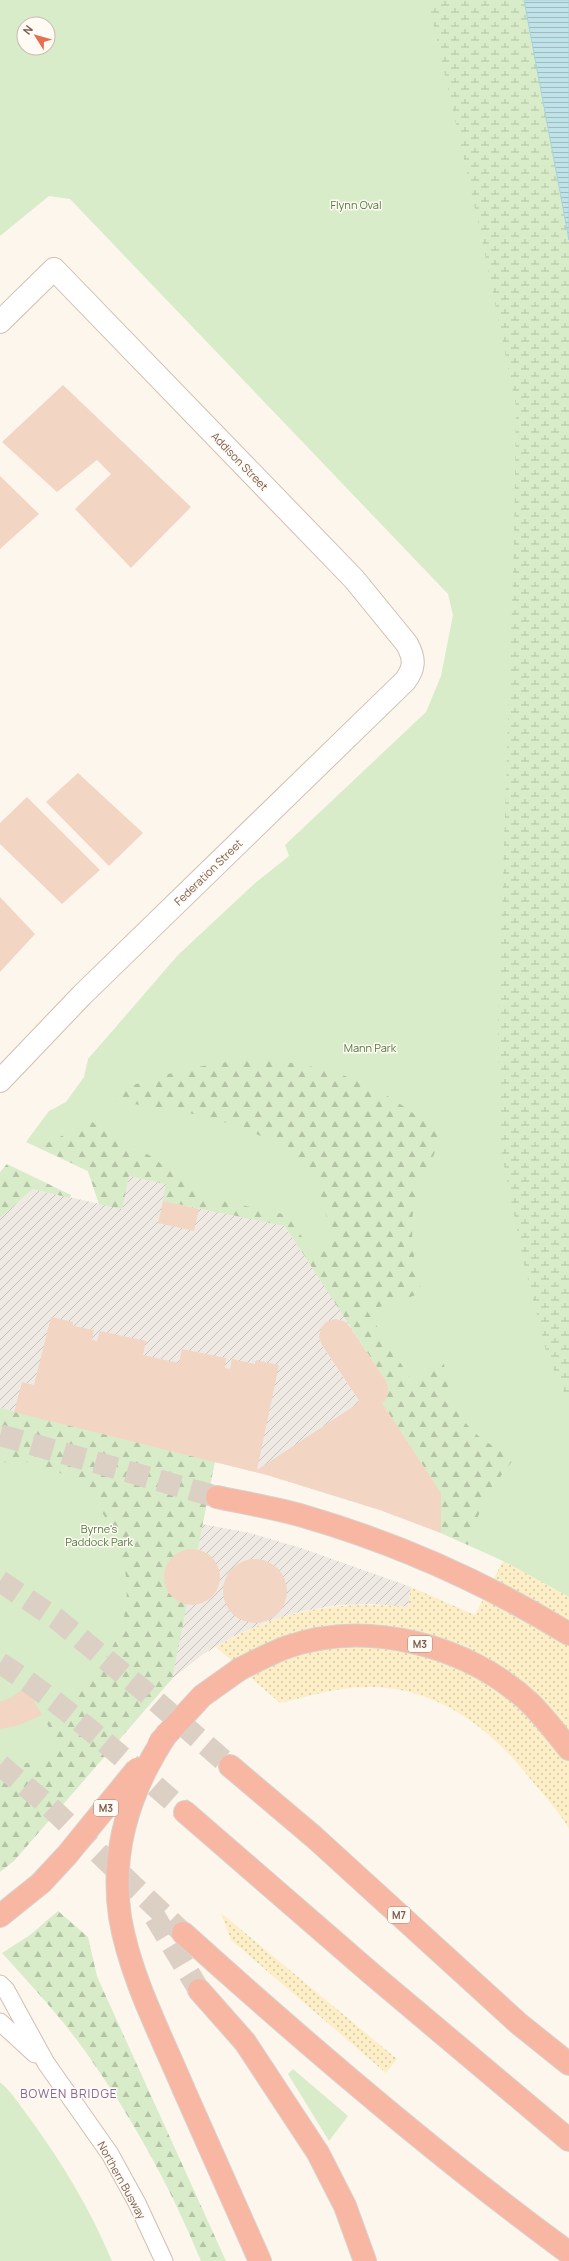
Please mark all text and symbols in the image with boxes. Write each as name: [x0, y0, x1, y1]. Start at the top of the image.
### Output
north arrow: [16, 16, 56, 56]
text: N: [19, 22, 36, 37]
park label: Flynn Oval: [330, 197, 382, 212]
street label: Addison Street: [208, 428, 272, 494]
street label: Federation Street: [171, 836, 245, 908]
park label: Mann Park: [344, 1040, 397, 1055]
park label: Byrne's Paddock Park: [65, 1521, 133, 1549]
road number: M3: [408, 1636, 432, 1652]
road number: M3: [94, 1800, 118, 1816]
road number: M7: [388, 1907, 410, 1923]
district label: BOWEN BRIDGE: [20, 2085, 118, 2102]
street label: Northern Busway: [94, 2138, 150, 2222]

